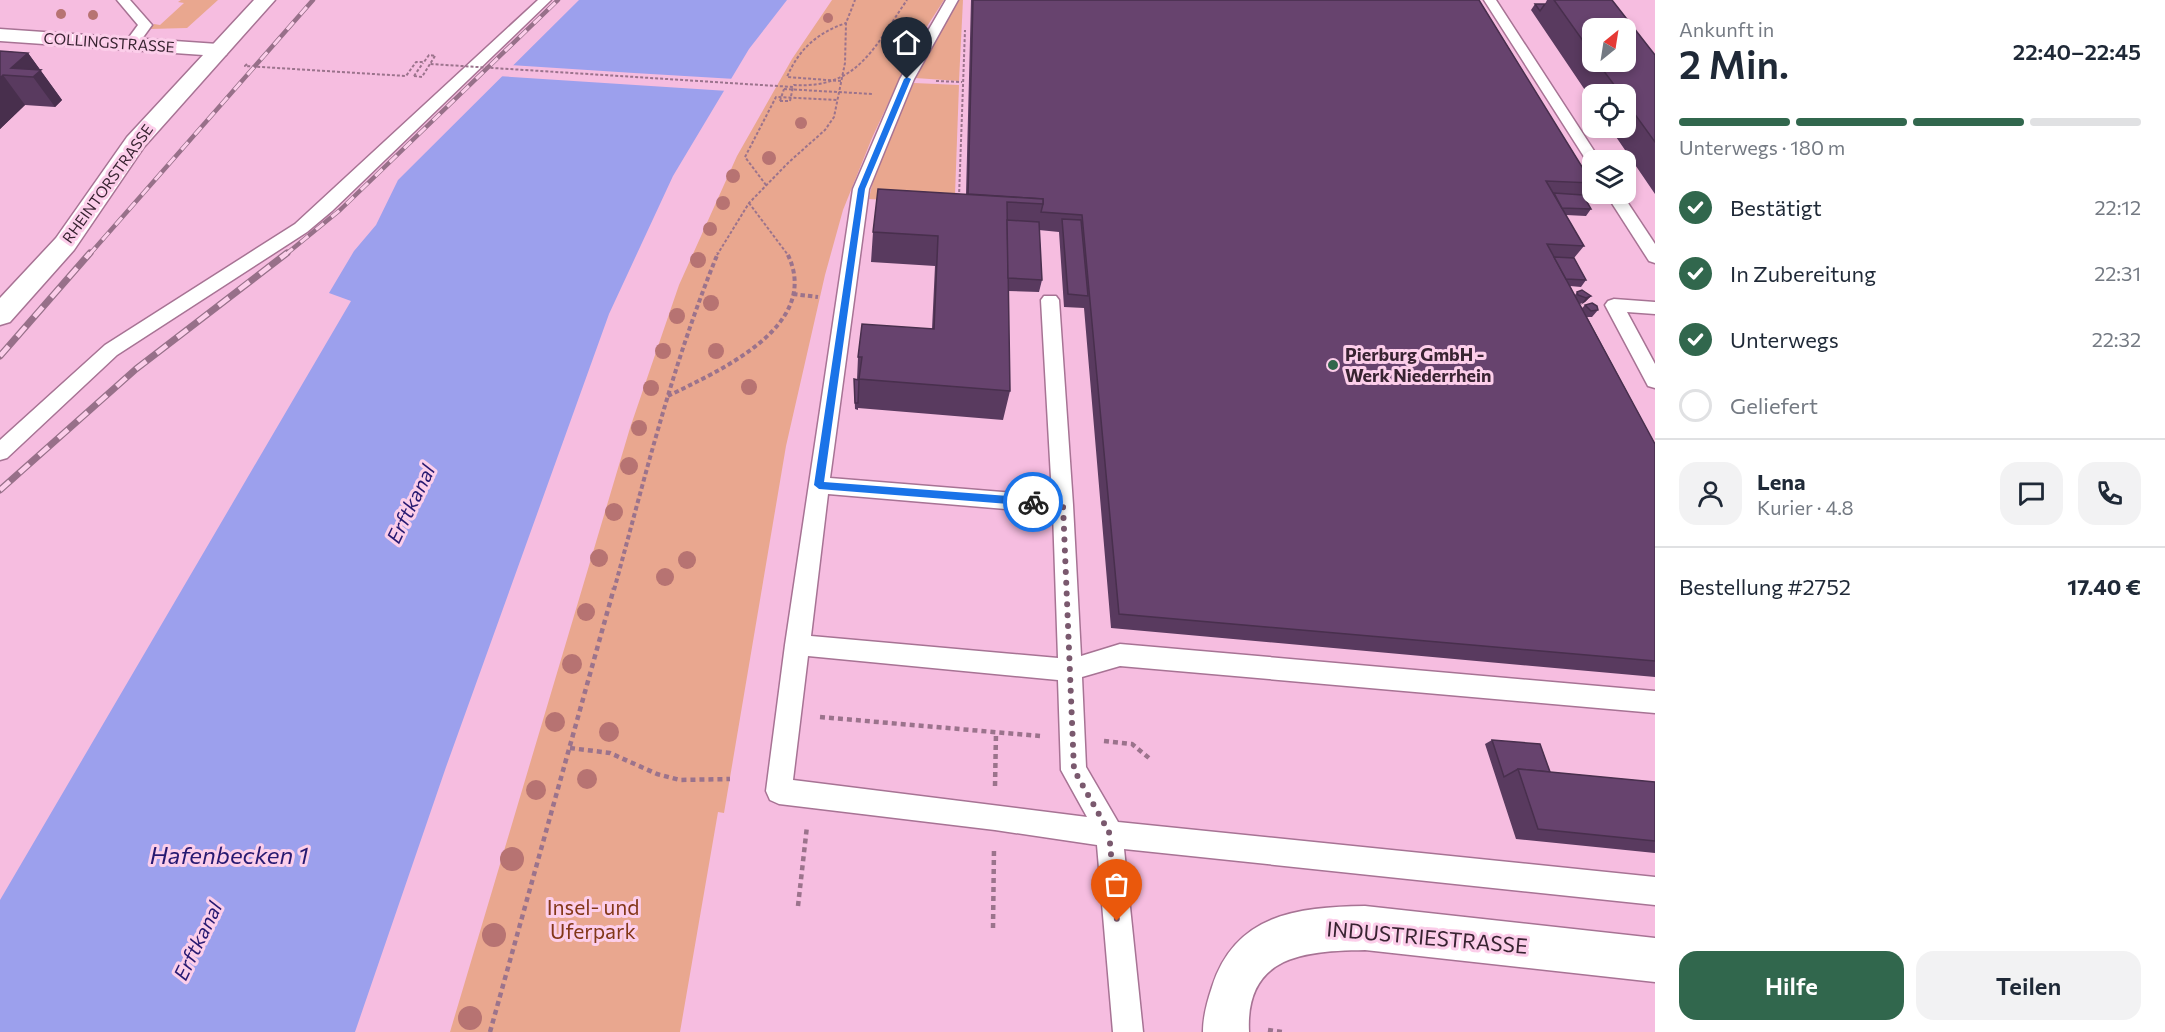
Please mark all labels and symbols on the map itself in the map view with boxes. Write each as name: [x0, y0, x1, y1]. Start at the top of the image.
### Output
pin: [881, 17, 932, 79]
north arrow: [1582, 18, 1636, 72]
street label: COLLINGSTRASSE: [43, 28, 175, 56]
street label: RHEINTORSTRASSE: [58, 121, 156, 246]
place label: Pierburg GmbH - Werk Niederrhein: [1345, 343, 1491, 386]
marker: Pierburg GmbH - Werk Niederrhein: [1326, 358, 1340, 372]
water label: Erftkanal: [381, 460, 440, 547]
courier: [1003, 472, 1063, 532]
water label: Hafenbecken 1: [150, 840, 308, 869]
pin: [1091, 859, 1142, 921]
park label: Insel- und Uferpark: [547, 894, 639, 943]
water label: Erftkanal: [168, 897, 227, 984]
street label: INDUSTRIESTRASSE: [1326, 915, 1529, 958]

